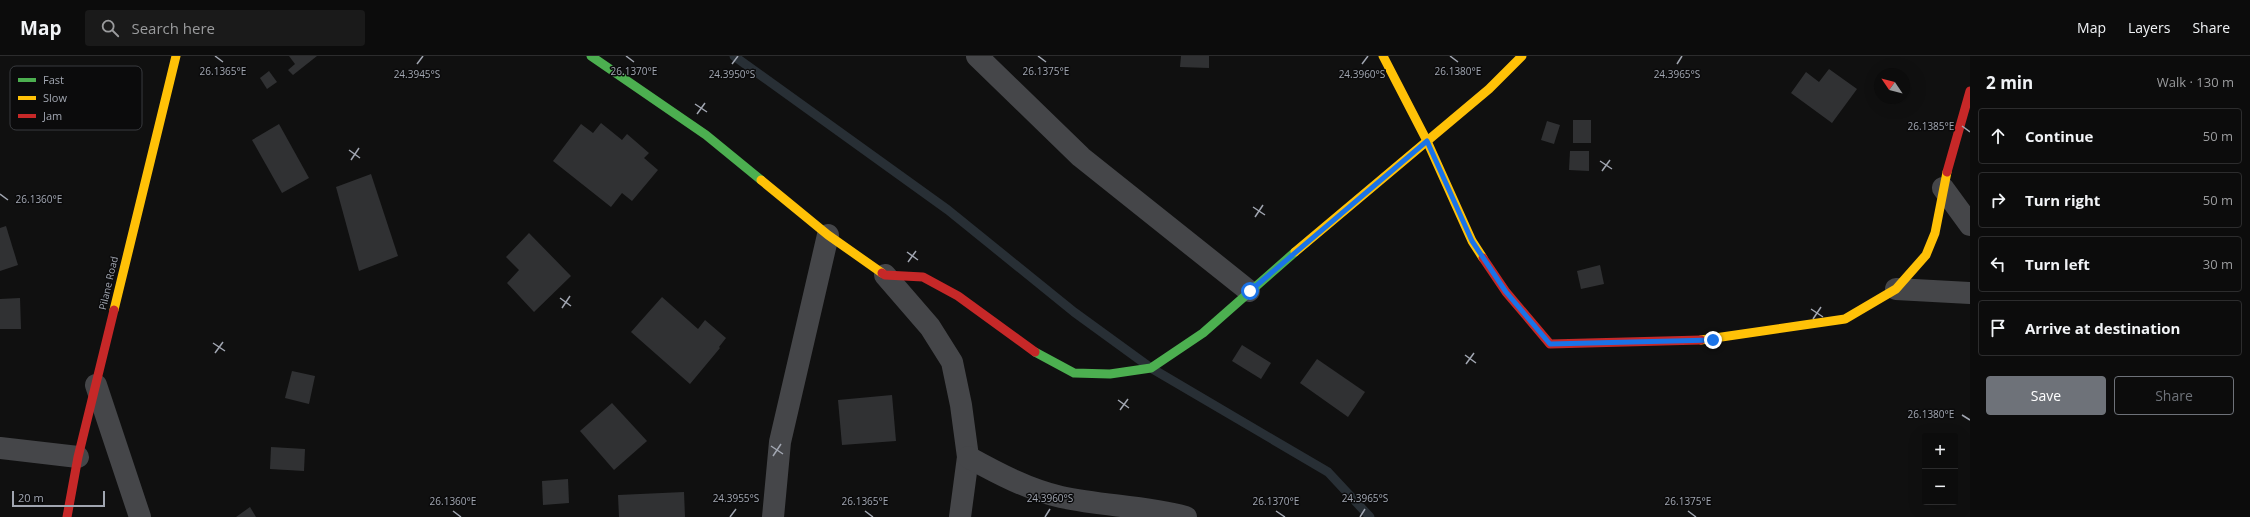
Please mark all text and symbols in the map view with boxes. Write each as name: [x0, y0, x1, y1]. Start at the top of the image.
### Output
search box: [85, 10, 365, 46]
text: Map: [20, 15, 61, 41]
icon: search: [99, 17, 121, 39]
text: Search here: [131, 18, 215, 38]
text: Map: [2077, 18, 2106, 37]
text: Layers: [2128, 18, 2170, 37]
text: Share: [2192, 18, 2230, 37]
text: 26.1365°E: [200, 64, 246, 78]
text: 26.1370°E: [611, 64, 657, 78]
text: 26.1375°E: [1023, 64, 1069, 78]
text: 26.1380°E: [1435, 64, 1481, 78]
legend: [10, 66, 142, 130]
text: 24.3945°S: [394, 67, 440, 81]
text: 24.3950°S: [709, 67, 755, 81]
text: 24.3960°S: [1339, 67, 1385, 81]
text: 24.3965°S: [1654, 67, 1700, 81]
north arrow: [1874, 68, 1910, 104]
text: 2 min: [1986, 71, 2033, 94]
text: Fast: [43, 72, 64, 87]
text: Walk · 130 m: [2157, 73, 2234, 91]
text: Slow: [43, 90, 67, 105]
text: Jam: [42, 108, 62, 123]
text: 26.1385°E: [1908, 119, 1954, 133]
icon: ahead: [1987, 125, 2009, 147]
text: Continue: [2025, 126, 2093, 146]
text: 50 m: [2203, 127, 2233, 145]
icon: right: [1987, 189, 2009, 211]
text: Turn right: [2025, 190, 2100, 210]
text: 50 m: [2203, 191, 2233, 209]
text: 26.1360°E: [16, 192, 62, 206]
icon: left: [1987, 253, 2009, 275]
text: Turn left: [2025, 254, 2090, 274]
street label: Pilane Road: [95, 255, 121, 311]
text: 30 m: [2203, 255, 2233, 273]
route start: [1241, 282, 1259, 300]
icon: arrive: [1987, 317, 2009, 339]
text: Arrive at destination: [2025, 318, 2180, 338]
route end: [1704, 331, 1722, 349]
button: Save: [1986, 376, 2106, 415]
button: Share: [2114, 376, 2234, 415]
text: 26.1380°E: [1908, 407, 1954, 421]
map controls: [1922, 433, 1958, 505]
button: +: [1922, 433, 1958, 469]
button: −: [1922, 469, 1958, 505]
scale bar: [12, 489, 105, 508]
text: 20 m: [18, 490, 44, 505]
text: 24.3955°S: [713, 491, 759, 505]
text: 24.3960°S: [1027, 491, 1073, 505]
text: 24.3965°S: [1342, 491, 1388, 505]
text: 26.1360°E: [430, 494, 476, 508]
text: 26.1365°E: [842, 494, 888, 508]
text: 26.1370°E: [1253, 494, 1299, 508]
text: 26.1375°E: [1665, 494, 1711, 508]

